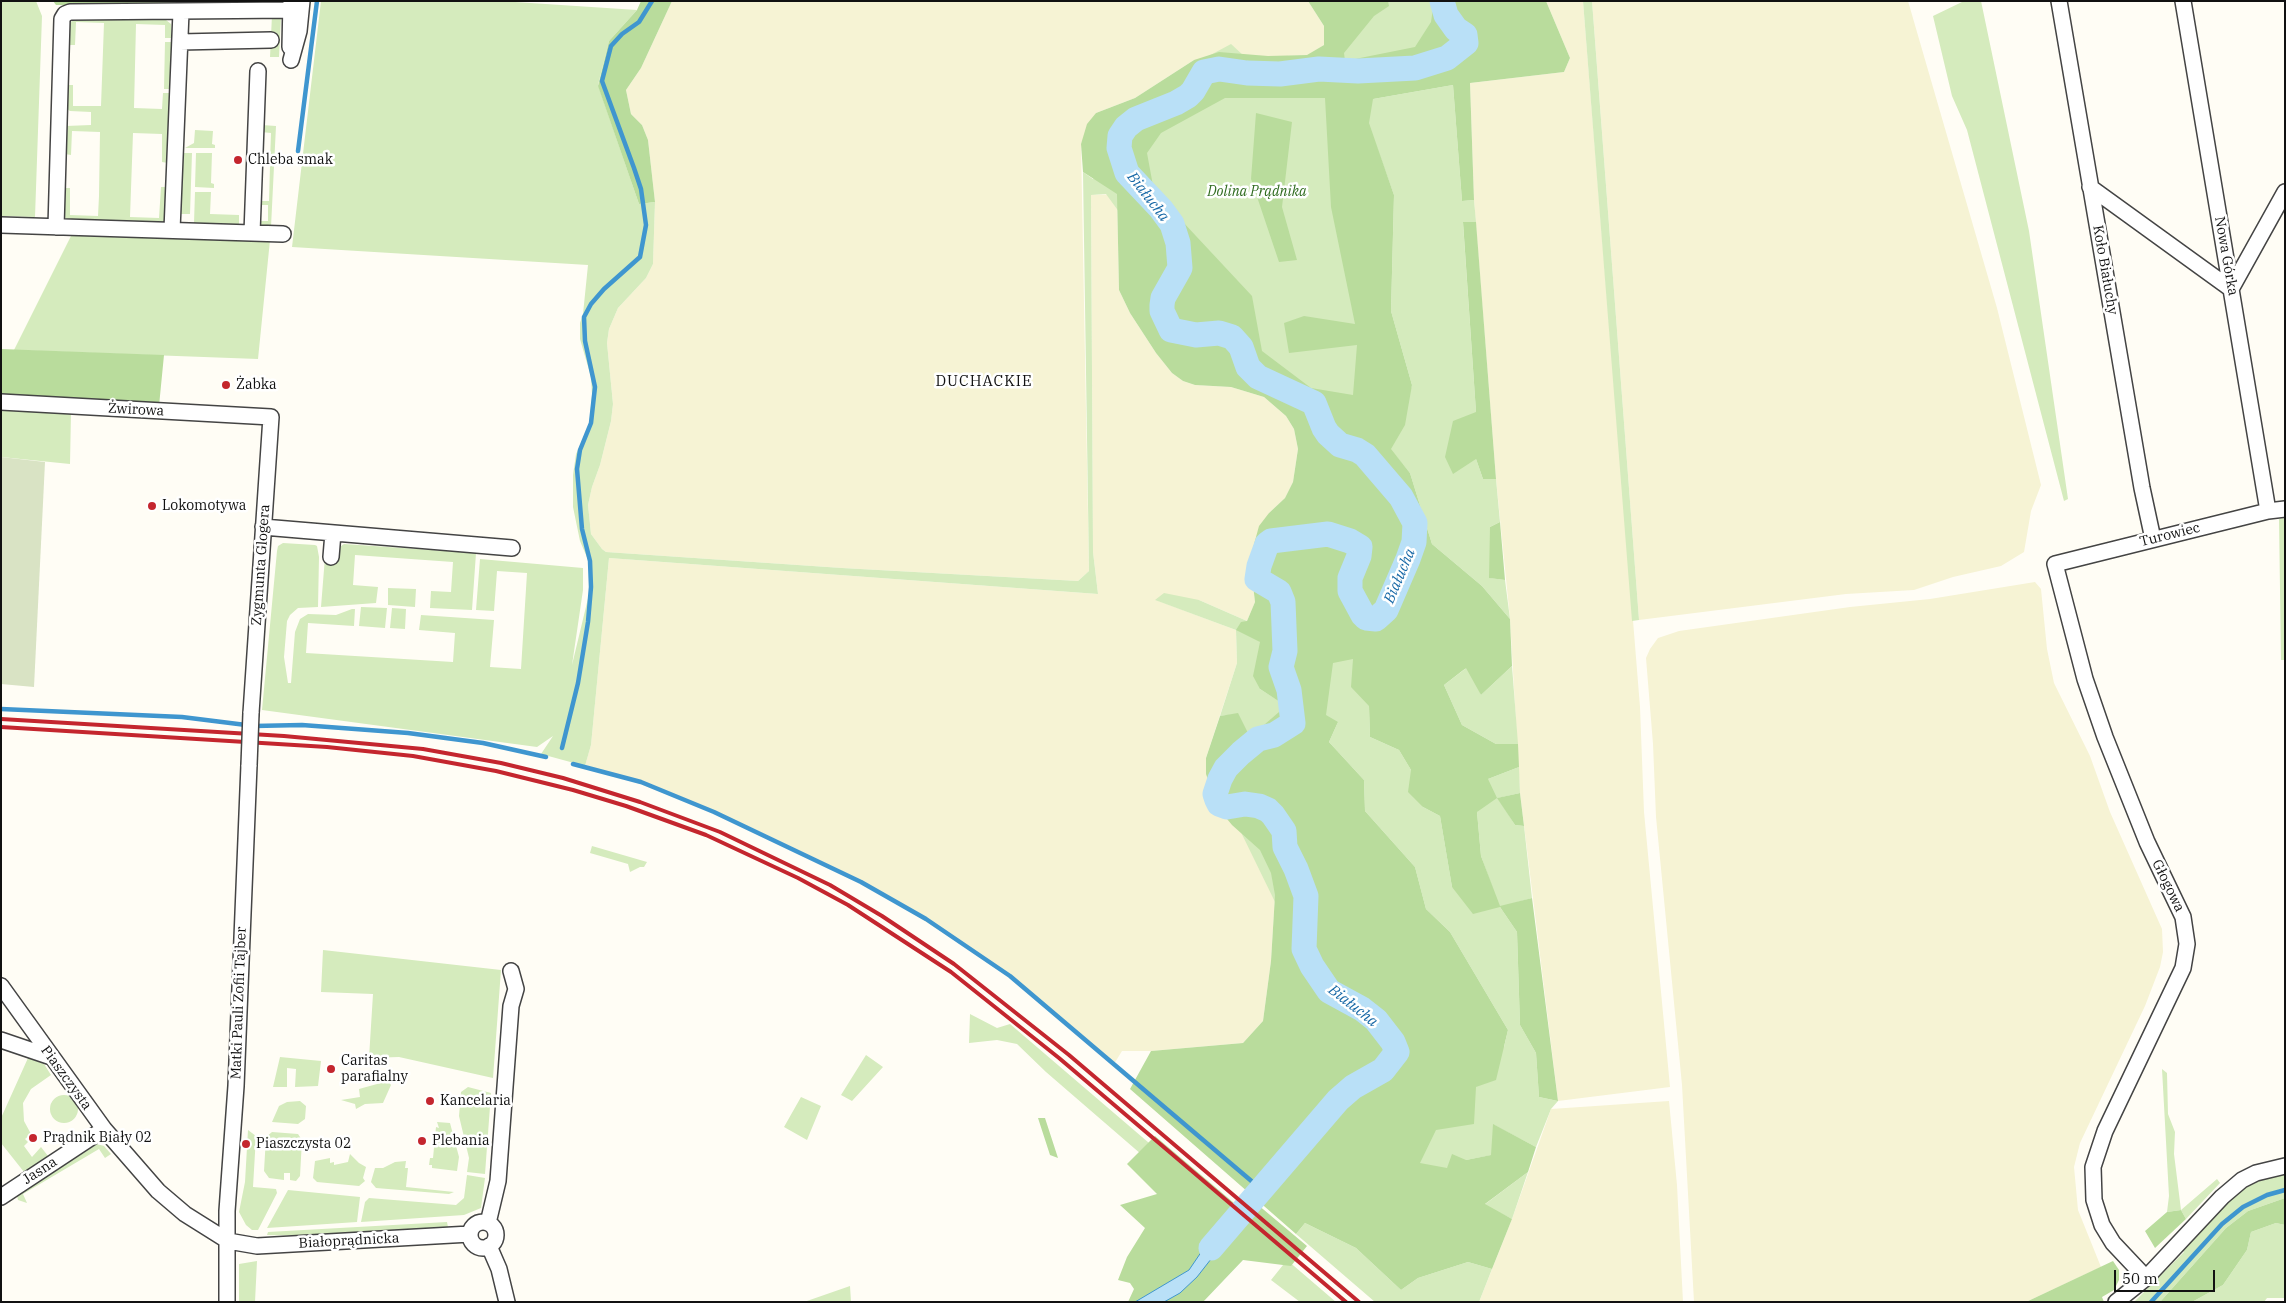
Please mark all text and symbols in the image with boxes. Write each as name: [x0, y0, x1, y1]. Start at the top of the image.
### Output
place label: Chleba smak: [248, 152, 333, 168]
marker: Chleba smak: [232, 154, 244, 166]
water label: Białucha: [1123, 169, 1173, 225]
park label: Dolina Prądnika: [1207, 184, 1307, 200]
street label: Nowa Górka: [2211, 215, 2241, 297]
street label: Koło Białuchy: [2089, 224, 2121, 316]
district label: DUCHACKIE: [934, 373, 1034, 391]
place label: Żabka: [236, 377, 277, 393]
marker: Żabka: [220, 379, 232, 391]
street label: Żwirowa: [107, 400, 165, 420]
place label: Lokomotywa: [162, 498, 246, 514]
marker: Lokomotywa: [146, 500, 158, 512]
street label: Zygmunta Glogera: [248, 504, 274, 626]
street label: Turowiec: [2138, 519, 2202, 551]
water label: Białucha: [1380, 546, 1420, 606]
street label: Głogowa: [2148, 857, 2188, 915]
street label: Matki Pauli Zofii Tajber: [228, 926, 250, 1080]
water label: Białucha: [1325, 981, 1381, 1031]
street label: Piaszczysta: [37, 1043, 95, 1113]
place label: Caritas parafialny: [341, 1053, 408, 1086]
marker: Caritas parafialny: [325, 1063, 337, 1075]
place label: Kancelaria: [440, 1093, 511, 1109]
marker: Kancelaria: [424, 1095, 436, 1107]
place label: Prądnik Biały 02: [43, 1130, 152, 1146]
marker: Prądnik Biały 02: [27, 1132, 39, 1144]
place label: Plebania: [432, 1133, 490, 1149]
marker: Plebania: [416, 1135, 428, 1147]
place label: Piaszczysta 02: [256, 1136, 351, 1152]
marker: Piaszczysta 02: [240, 1138, 252, 1150]
street label: Jasna: [20, 1154, 60, 1188]
street label: Białoprądnicka: [298, 1230, 400, 1252]
scale bar: [2116, 1260, 2217, 1292]
text: 50 m: [2122, 1269, 2158, 1288]

